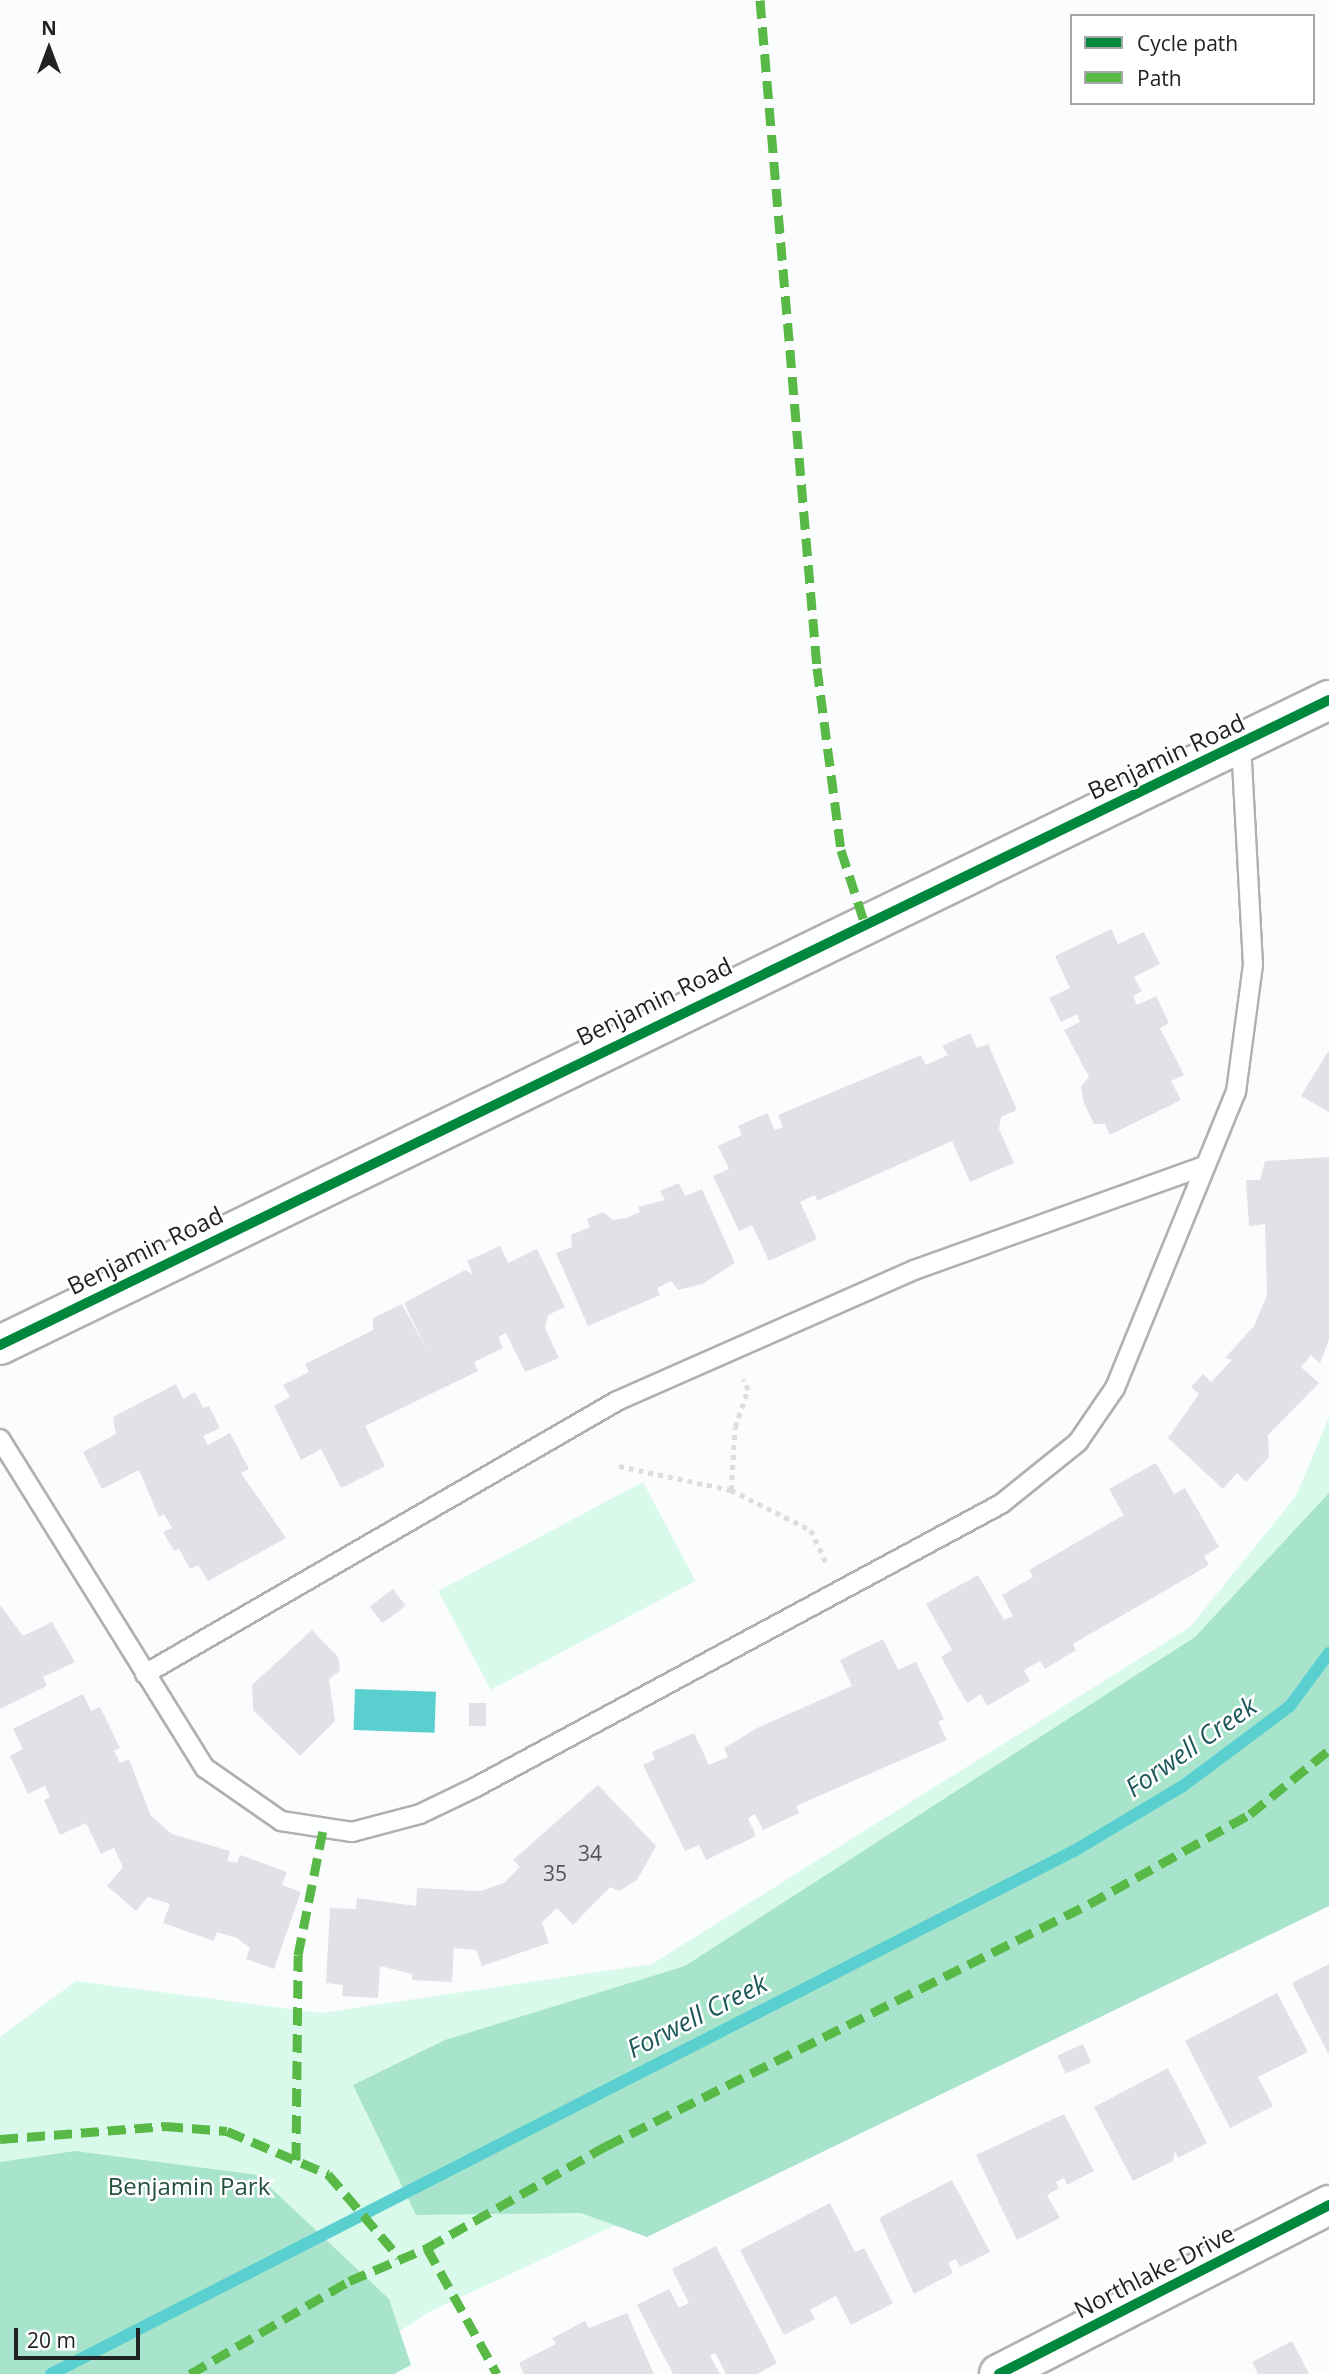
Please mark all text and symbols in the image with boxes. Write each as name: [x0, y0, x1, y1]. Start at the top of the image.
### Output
north arrow: [14, 14, 84, 84]
legend: [1070, 14, 1315, 105]
text: N: [41, 15, 57, 41]
text: Cycle path: [1137, 29, 1238, 57]
text: Path: [1137, 64, 1182, 92]
street label: Benjamin Road: [1083, 707, 1249, 805]
street label: Benjamin Road: [571, 951, 737, 1051]
street label: Benjamin Road: [62, 1200, 228, 1300]
water label: Forwell Creek: [1119, 1690, 1263, 1804]
house number: 34: [578, 1840, 602, 1866]
house number: 35: [543, 1860, 567, 1886]
water label: Forwell Creek: [622, 1967, 772, 2065]
park label: Benjamin Park: [108, 2172, 270, 2200]
street label: Northlake Drive: [1069, 2218, 1239, 2324]
scale bar: [18, 2314, 144, 2358]
text: 20 m: [27, 2326, 76, 2354]

